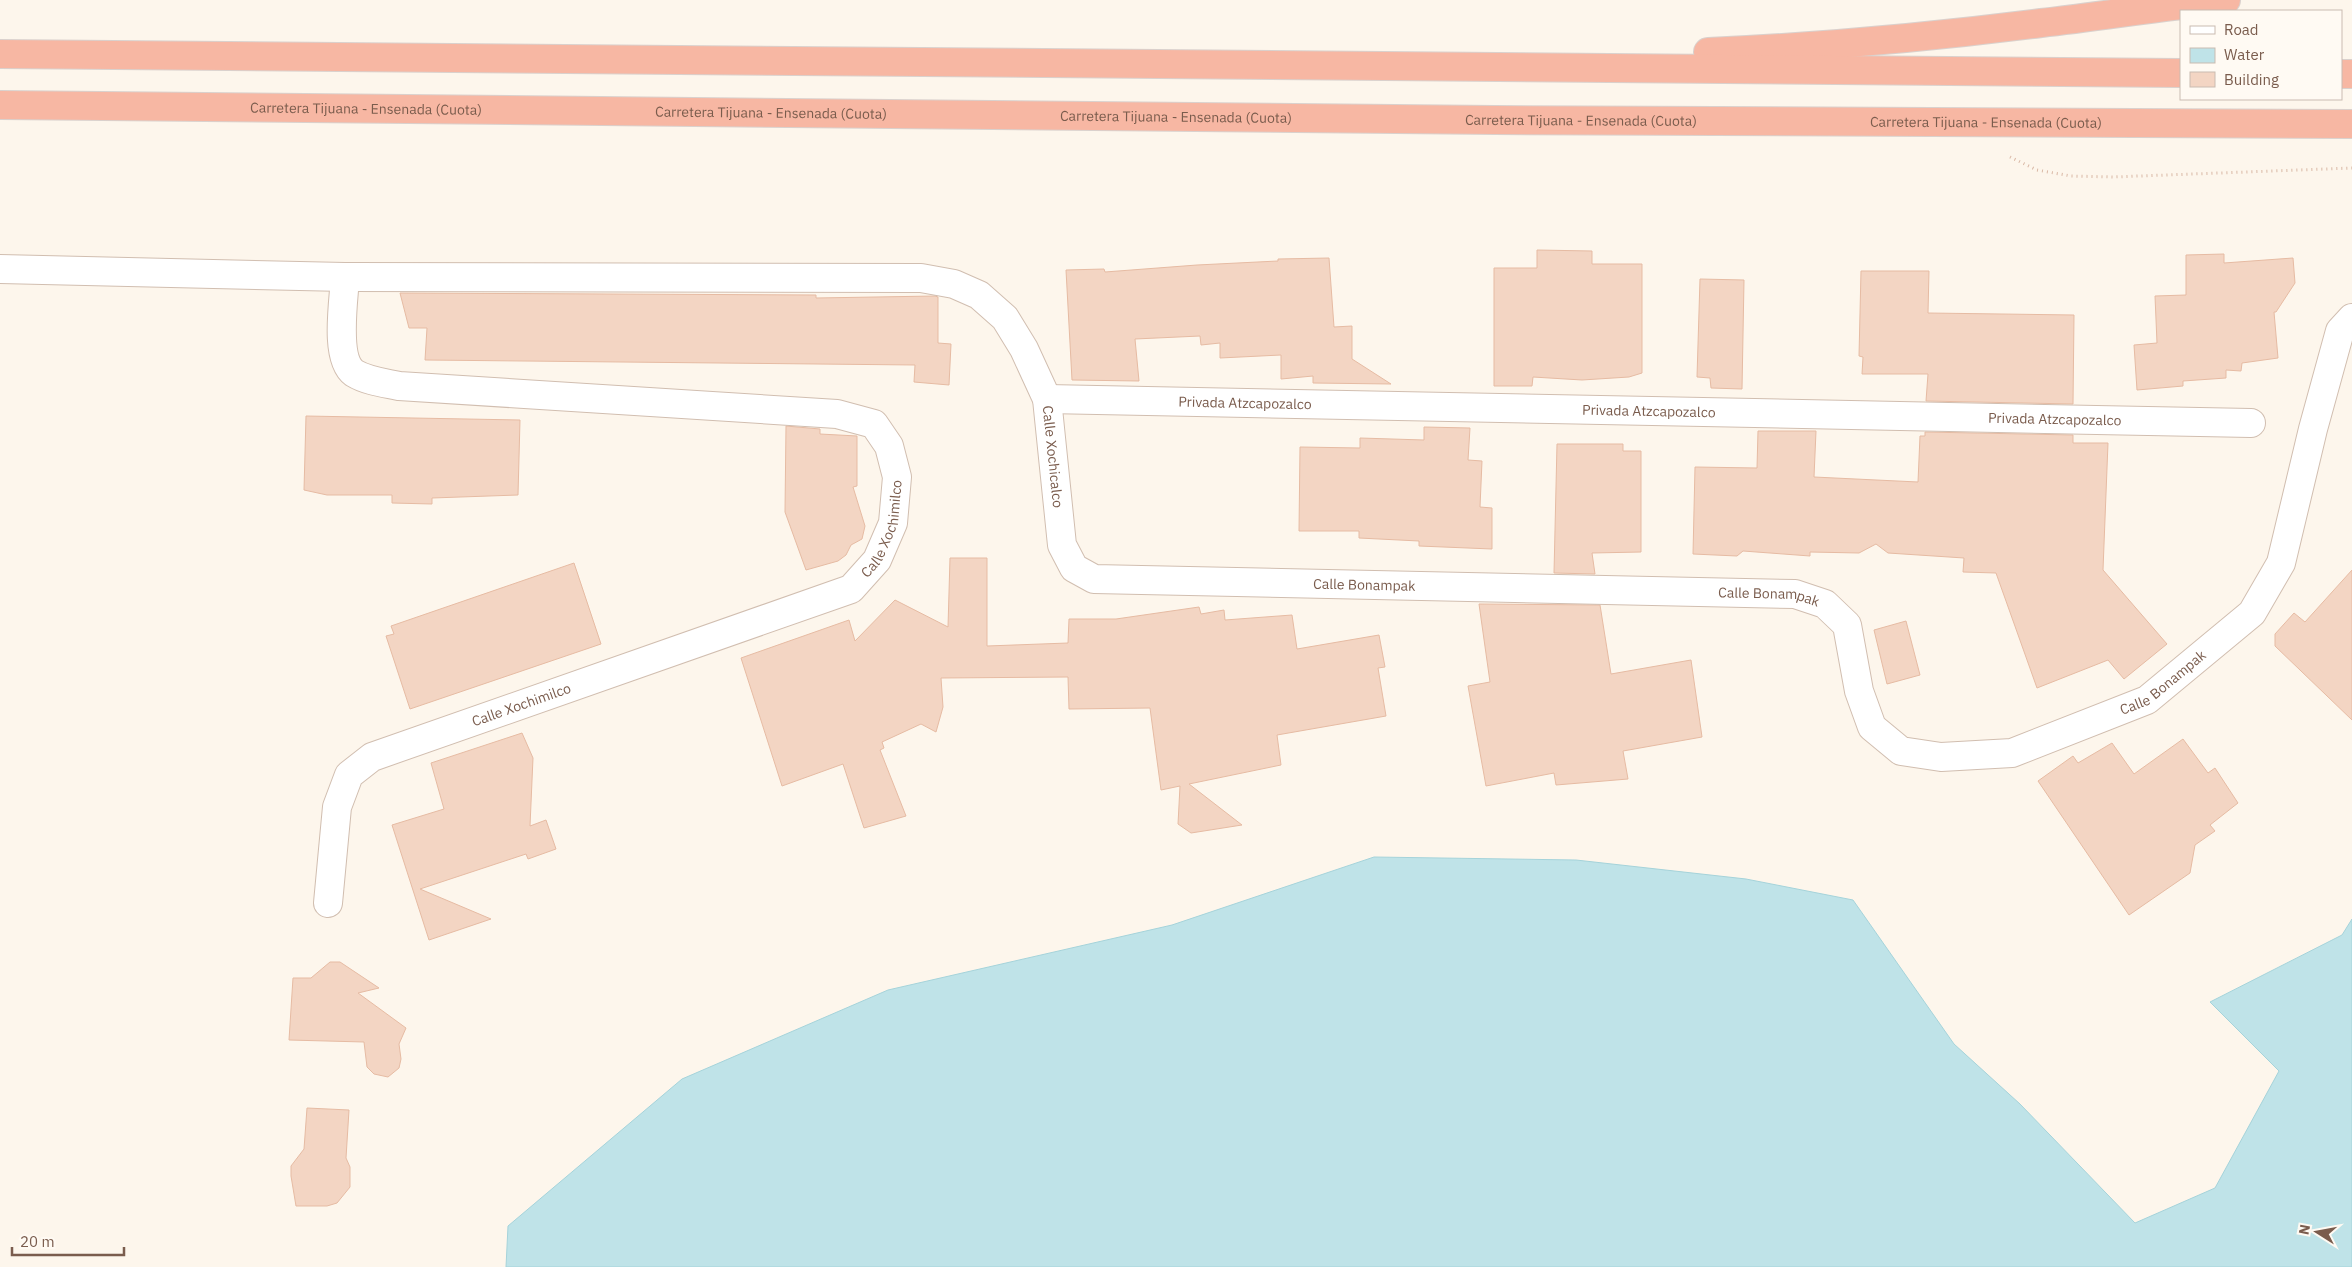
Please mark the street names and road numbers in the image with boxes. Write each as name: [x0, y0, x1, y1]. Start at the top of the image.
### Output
street label: Carretera Tijuana - Ensenada (Cuota): [250, 99, 482, 119]
street label: Carretera Tijuana - Ensenada (Cuota): [655, 103, 887, 123]
street label: Carretera Tijuana - Ensenada (Cuota): [1060, 107, 1292, 127]
street label: Carretera Tijuana - Ensenada (Cuota): [1465, 111, 1697, 130]
street label: Carretera Tijuana - Ensenada (Cuota): [1870, 113, 2102, 132]
street label: Privada Atzcapozalco: [1178, 393, 1312, 413]
street label: Privada Atzcapozalco: [1582, 401, 1716, 421]
street label: Calle Xochicalco: [1039, 405, 1067, 509]
street label: Privada Atzcapozalco: [1988, 409, 2122, 429]
street label: Calle Xochimilco: [857, 479, 906, 581]
street label: Calle Bonampak: [1313, 575, 1416, 595]
street label: Calle Bonampak: [1718, 583, 1823, 611]
street label: Calle Bonampak: [2117, 646, 2210, 719]
street label: Calle Xochimilco: [469, 679, 573, 730]

